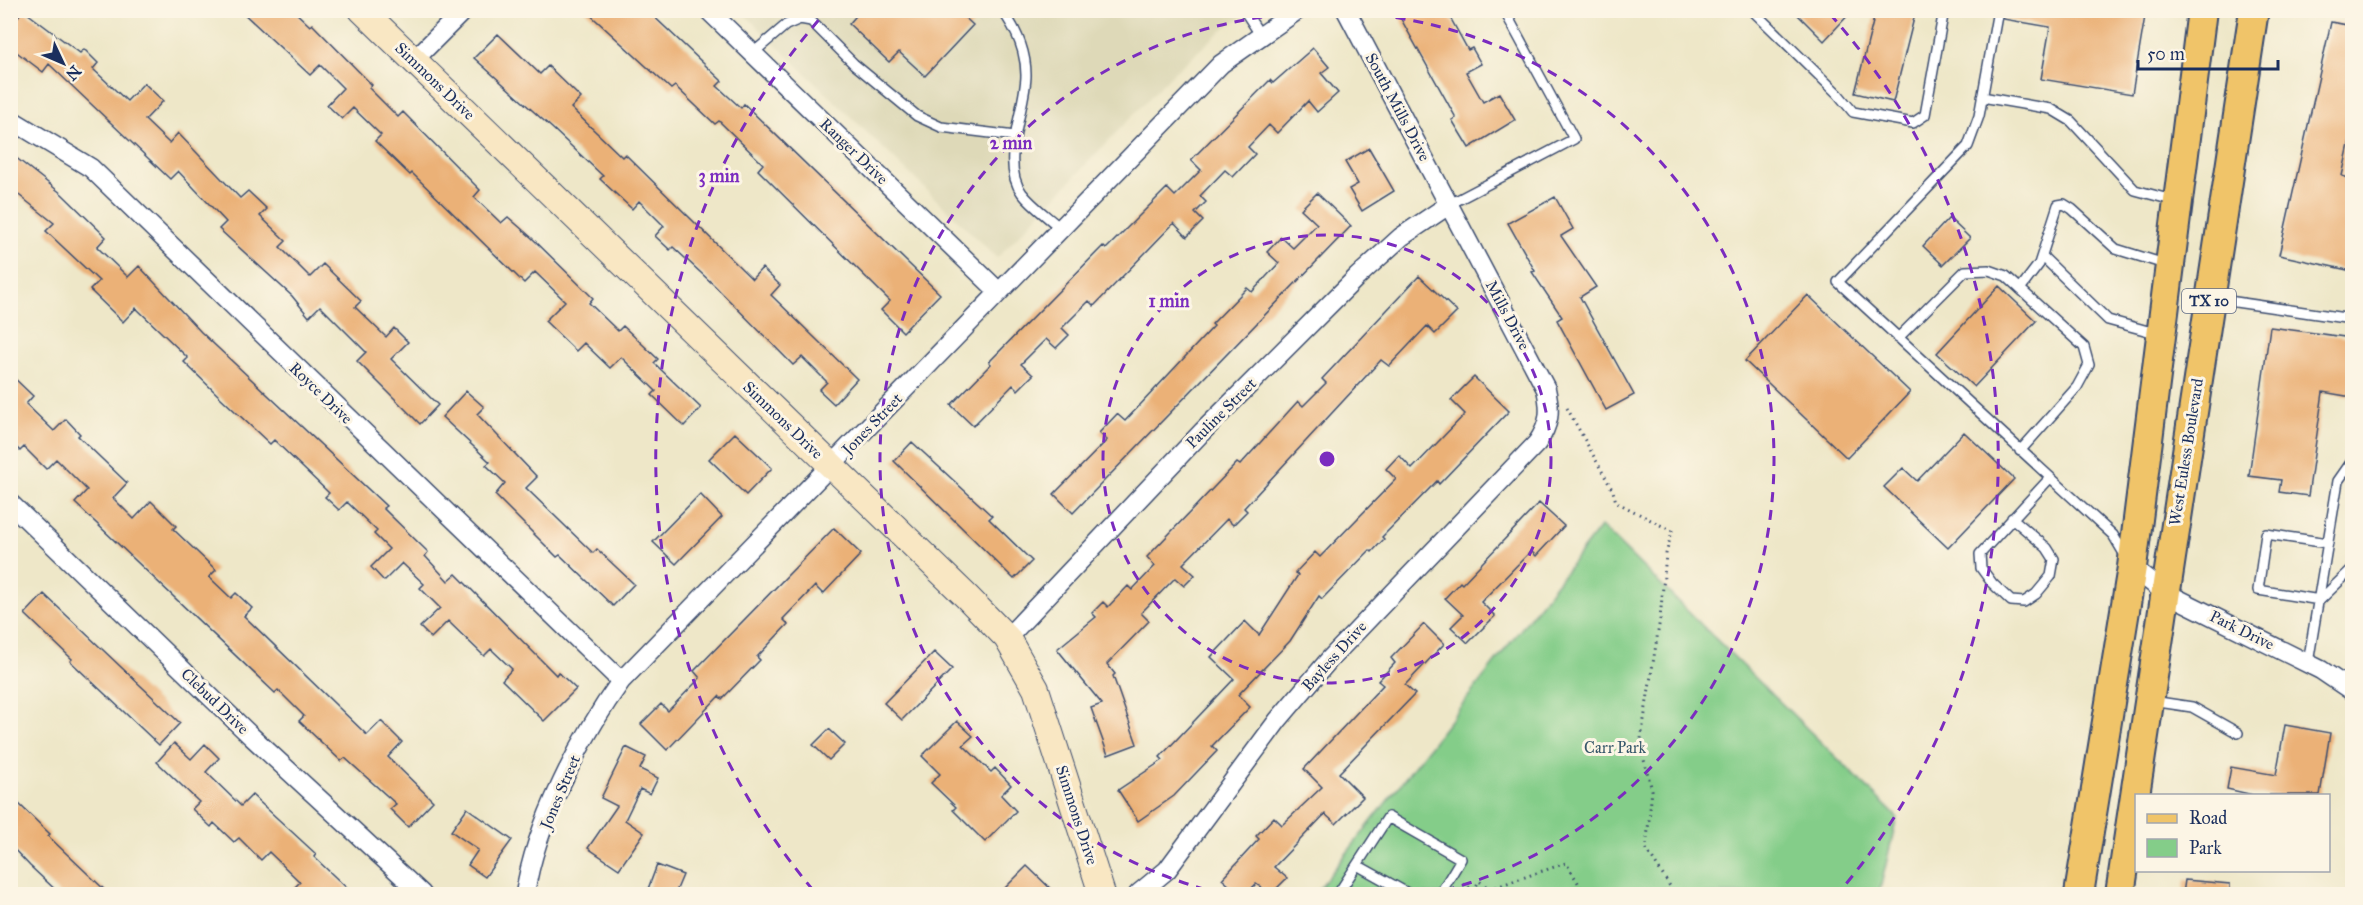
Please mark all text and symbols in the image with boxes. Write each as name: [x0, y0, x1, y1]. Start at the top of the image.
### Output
north arrow: [33, 33, 93, 93]
scale bar: [2138, 33, 2278, 71]
street label: Simmons Drive: [391, 38, 479, 124]
text: 50 m: [2147, 43, 2185, 65]
street label: South Mills Drive: [1362, 50, 1435, 165]
text: N: [62, 62, 85, 85]
street label: Ranger Drive: [815, 114, 892, 189]
text: 2 min: [990, 132, 1033, 154]
text: 3 min: [699, 165, 740, 188]
street label: Mills Drive: [1482, 277, 1534, 353]
road number: TX 10: [2182, 289, 2236, 313]
text: 1 min: [1149, 290, 1190, 312]
street label: Royce Drive: [285, 358, 357, 428]
street label: Pauline Street: [1182, 374, 1260, 452]
street label: Simmons Drive: [739, 377, 827, 463]
street label: West Euless Boulevard: [2165, 377, 2207, 527]
street label: Jones Street: [836, 389, 907, 461]
centre of rings: [1317, 449, 1337, 469]
street label: Park Drive: [2207, 606, 2278, 654]
street label: Bayless Drive: [1298, 617, 1371, 695]
street label: Clebud Drive: [177, 664, 253, 738]
park label: Carr Park: [1584, 738, 1647, 757]
street label: Jones Street: [535, 752, 585, 834]
street label: Simmons Drive: [1052, 763, 1102, 867]
legend: [2135, 794, 2330, 872]
text: Road: [2189, 807, 2227, 829]
text: Park: [2189, 837, 2222, 859]

